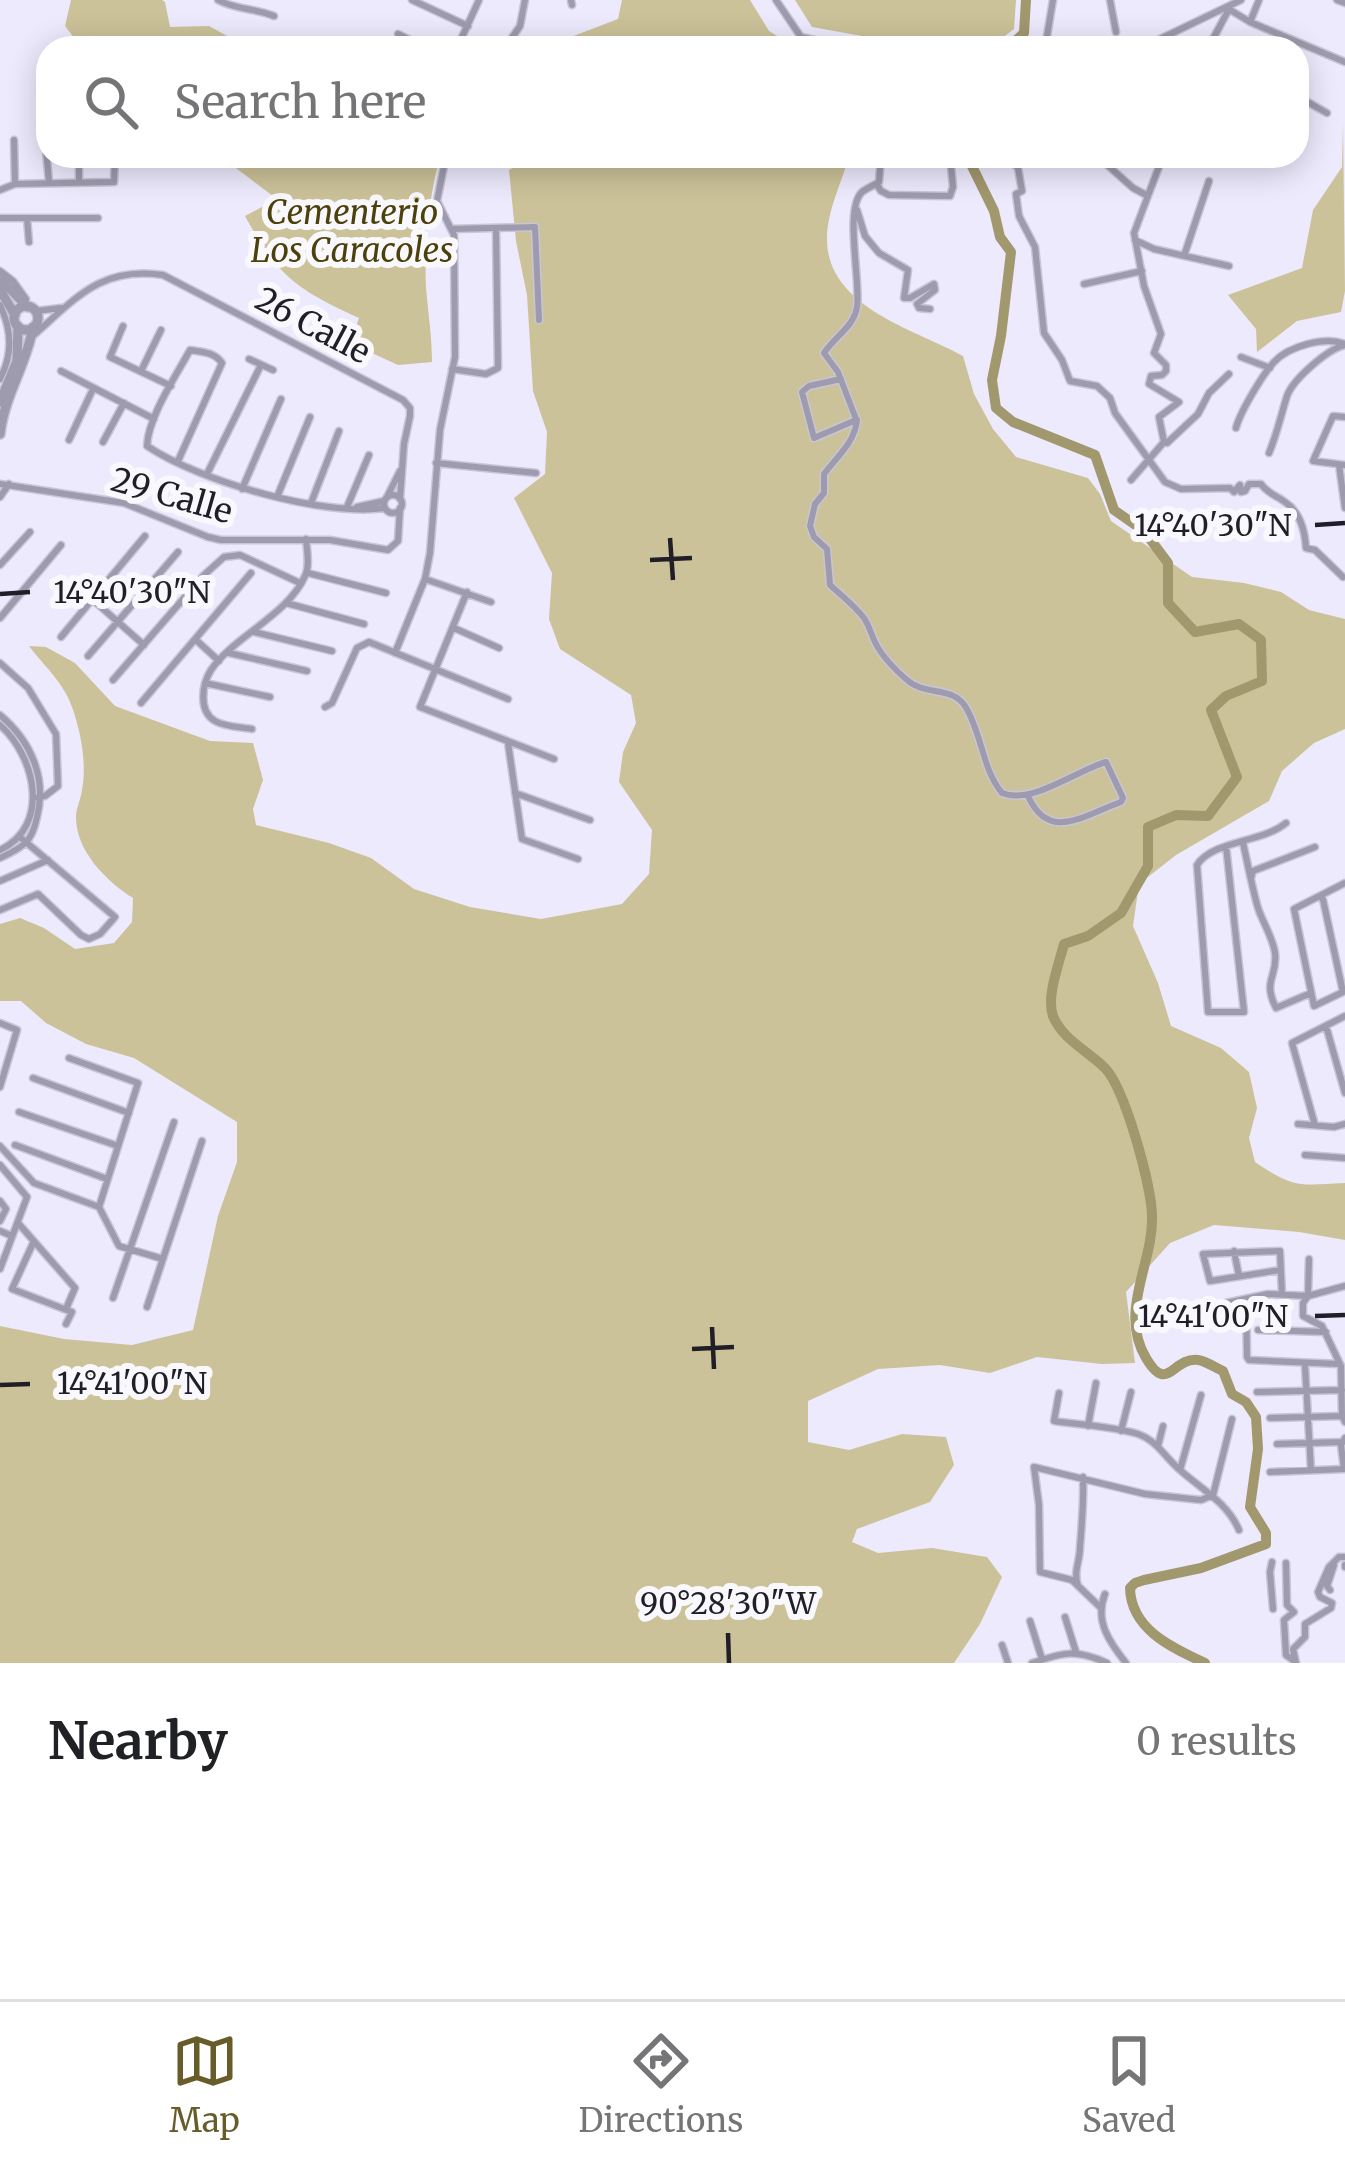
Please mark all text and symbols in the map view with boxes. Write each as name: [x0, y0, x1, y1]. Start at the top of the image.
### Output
search box: [36, 36, 1309, 168]
icon: search: [78, 69, 144, 135]
text: Search here: [174, 74, 426, 130]
park label: Cementerio Los Caracoles: [251, 192, 453, 271]
street label: 26 Calle: [248, 278, 377, 373]
street label: 29 Calle: [107, 459, 237, 532]
text: 14°40'30"N: [1134, 506, 1292, 544]
text: 14°40'30"N: [53, 573, 211, 611]
text: 14°41'00"N: [1138, 1297, 1288, 1335]
text: 14°41'00"N: [57, 1364, 207, 1402]
text: 90°28'30"W: [640, 1584, 817, 1622]
text: Nearby: [48, 1709, 228, 1773]
text: 0 results: [1136, 1717, 1297, 1766]
tab: Map: [169, 2028, 240, 2141]
tab: Directions: [578, 2028, 743, 2141]
tab: Saved: [1082, 2028, 1176, 2141]

